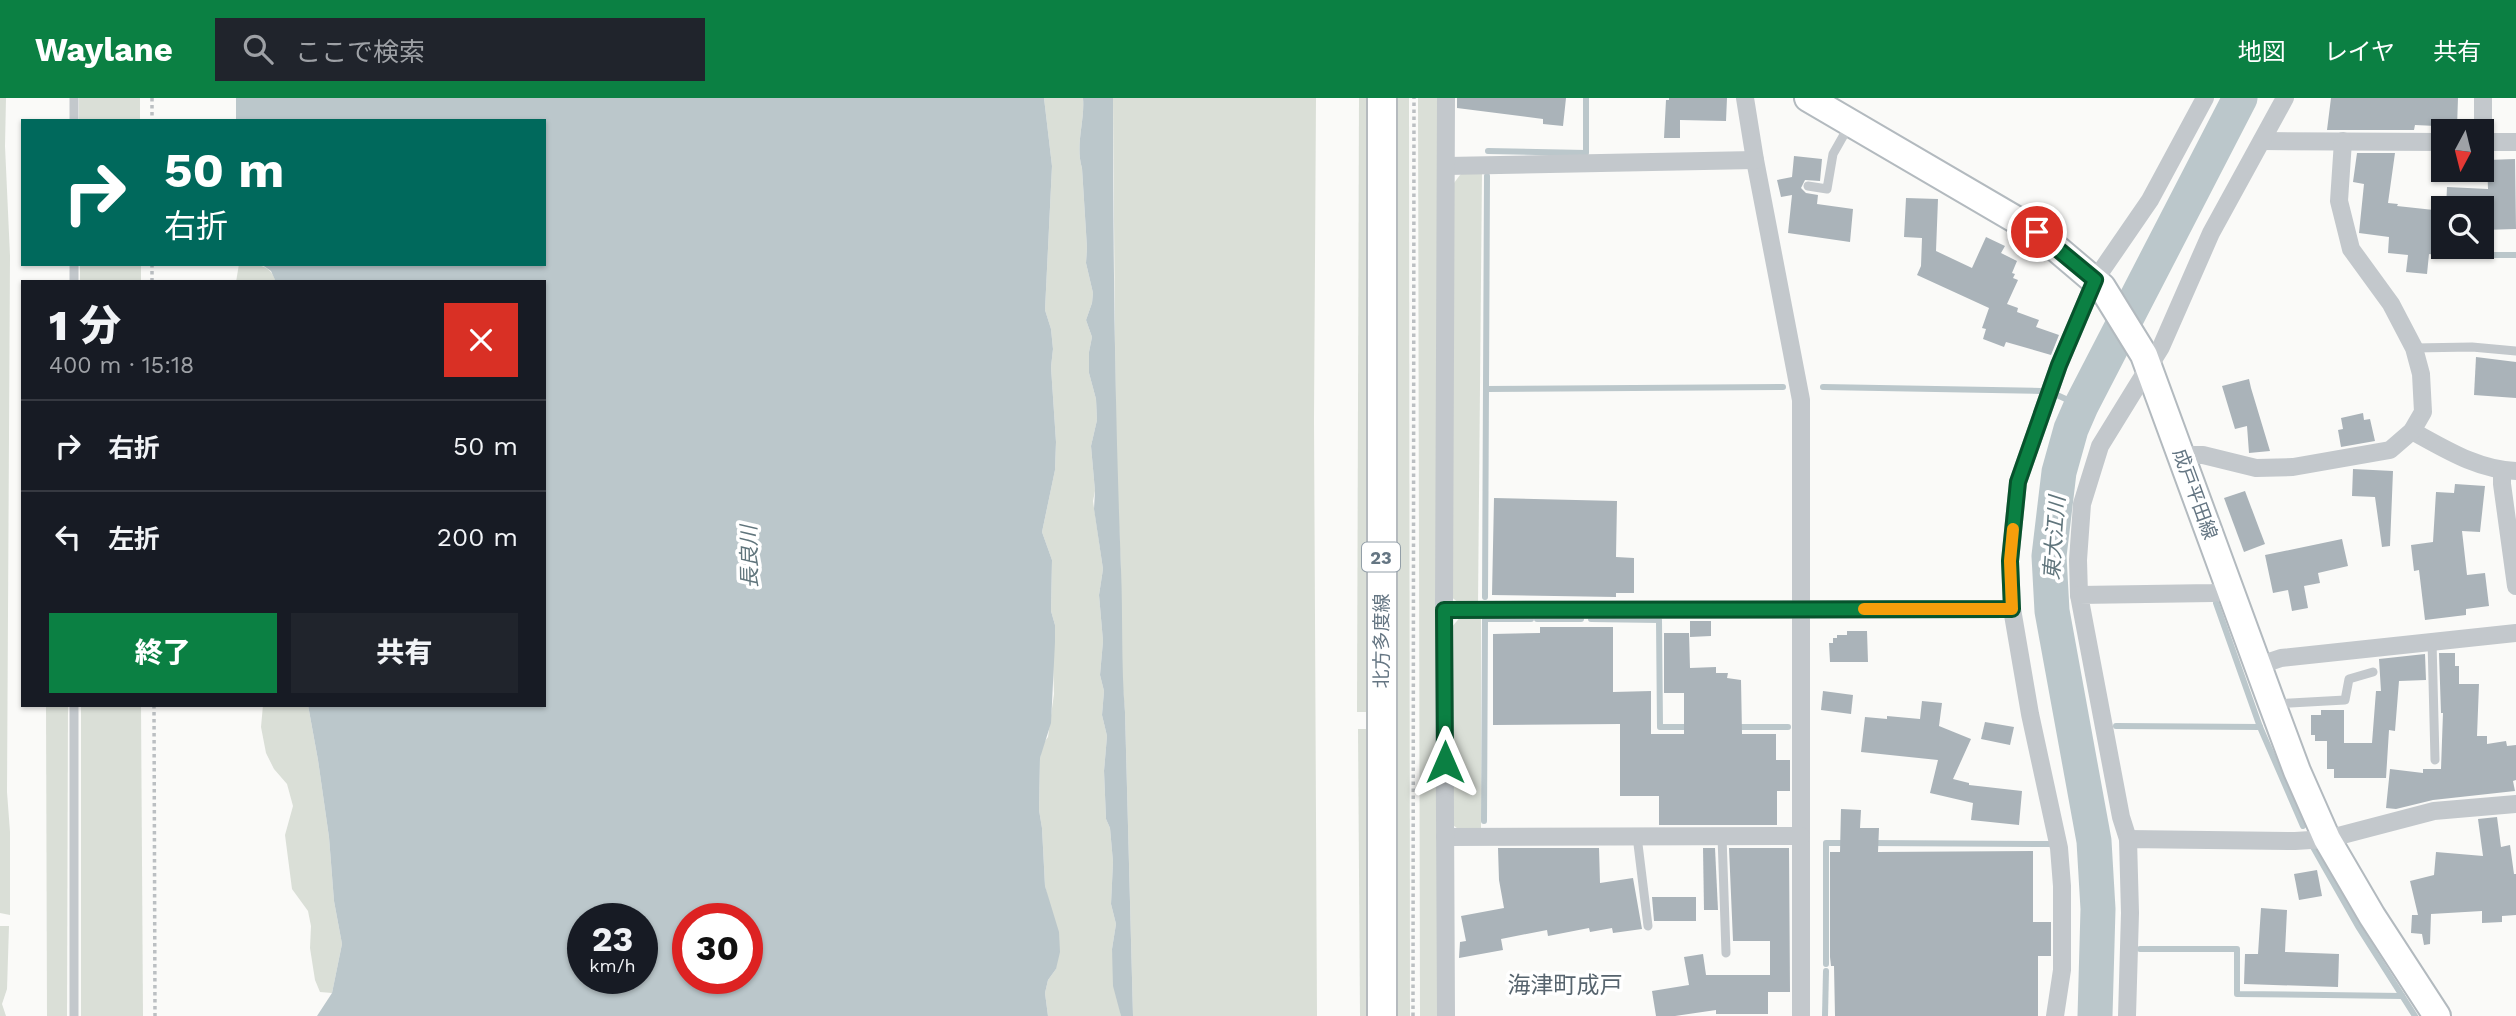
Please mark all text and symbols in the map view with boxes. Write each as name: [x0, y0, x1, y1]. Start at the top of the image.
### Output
search box: [215, 18, 705, 81]
text: Waylane: [35, 30, 173, 69]
icon: search: [239, 30, 277, 68]
text: ここで検索: [295, 37, 425, 67]
text: 地図: [2238, 38, 2286, 66]
text: レイヤ: [2324, 38, 2395, 66]
text: 共有: [2433, 38, 2481, 66]
north arrow: [2431, 119, 2494, 182]
map controls: [2431, 119, 2494, 259]
text: 50 m: [164, 141, 284, 199]
icon: right: [49, 147, 140, 238]
button: search: [2431, 196, 2494, 259]
pin: [2007, 202, 2067, 262]
text: 右折: [164, 207, 228, 245]
icon: arrive: [2018, 213, 2056, 251]
text: 1 分: [49, 301, 121, 350]
button: close: [444, 303, 518, 377]
text: 400 m · 15:18: [49, 352, 194, 379]
icon: right: [49, 427, 87, 465]
text: 50 m: [453, 431, 518, 461]
text: 右折: [108, 433, 160, 463]
street label: 成戸平田線: [2168, 445, 2222, 543]
water label: 東大江川: [2039, 493, 2070, 581]
icon: left: [49, 518, 87, 556]
text: 200 m: [437, 522, 518, 552]
water label: 長良川: [736, 523, 762, 589]
text: 左折: [108, 524, 160, 554]
road number: 23: [1362, 542, 1400, 572]
street label: 北方多度線: [1370, 593, 1393, 689]
button: 終了: [49, 613, 277, 693]
button: 共有: [291, 613, 518, 693]
position arrow: [1408, 725, 1482, 799]
speed limit sign: 30: [672, 903, 763, 994]
text: 23: [592, 918, 633, 960]
text: km/h: [589, 955, 636, 976]
district label: 海津町成戸: [1508, 972, 1623, 999]

